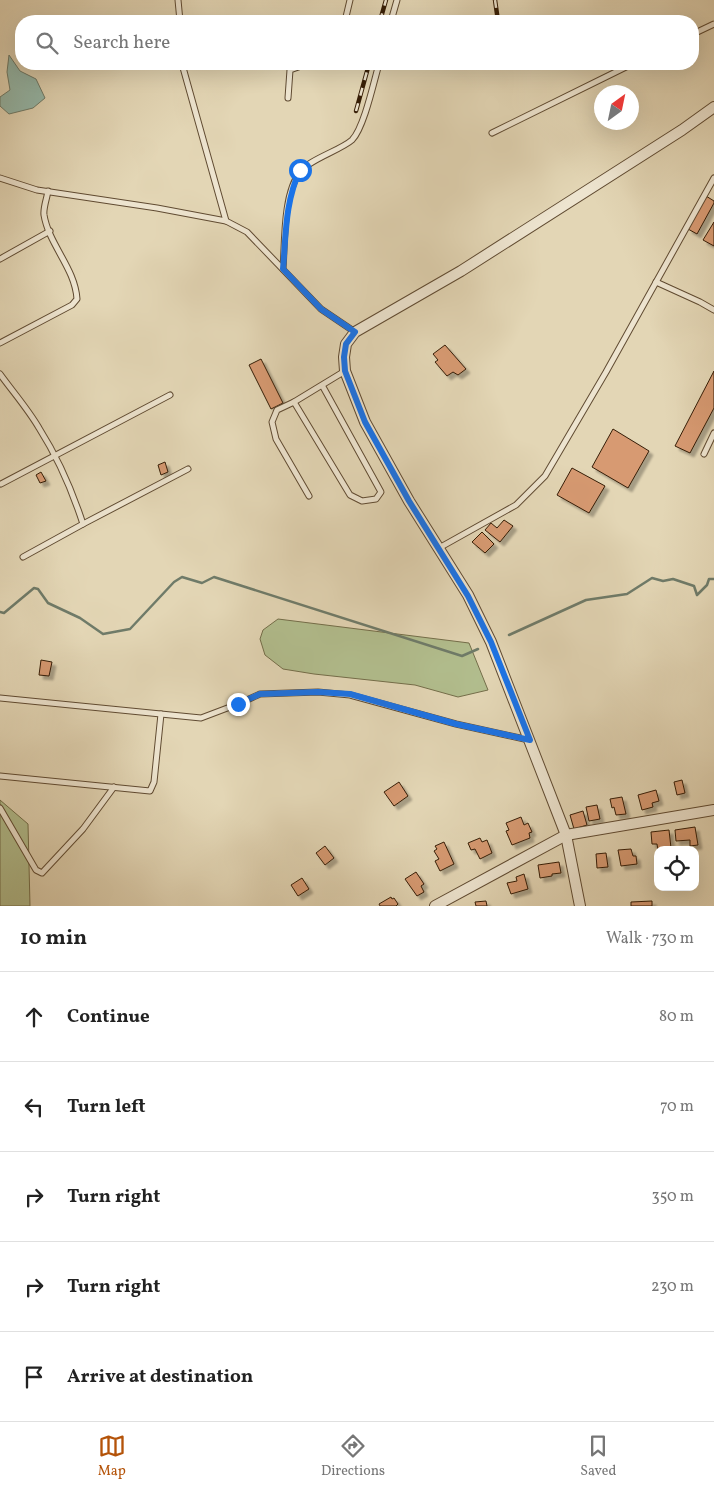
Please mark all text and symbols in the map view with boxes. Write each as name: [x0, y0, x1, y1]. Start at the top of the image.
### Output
search box: [15, 15, 699, 70]
icon: search: [33, 29, 61, 57]
text: Search here: [73, 30, 170, 56]
north arrow: [594, 85, 639, 130]
route start: [289, 159, 312, 182]
route end: [227, 693, 250, 716]
map controls: [654, 846, 699, 891]
button: locate: [654, 846, 699, 891]
text: 10 min: [20, 924, 87, 953]
text: Walk · 730 m: [606, 928, 694, 950]
icon: ahead: [20, 1003, 48, 1031]
text: Continue: [67, 1004, 150, 1030]
text: 80 m: [659, 1006, 694, 1028]
icon: left: [20, 1093, 48, 1121]
text: Turn left: [67, 1094, 146, 1120]
text: 70 m: [660, 1096, 694, 1118]
icon: right: [20, 1183, 48, 1211]
text: Turn right: [67, 1184, 160, 1210]
text: 350 m: [651, 1186, 694, 1208]
icon: right: [20, 1273, 48, 1301]
text: Turn right: [67, 1274, 160, 1300]
text: 230 m: [651, 1276, 694, 1298]
icon: arrive: [20, 1363, 48, 1391]
text: Arrive at destination: [67, 1364, 253, 1390]
tab: Map: [98, 1432, 126, 1481]
tab: Directions: [321, 1432, 385, 1481]
tab: Saved: [580, 1432, 616, 1481]

